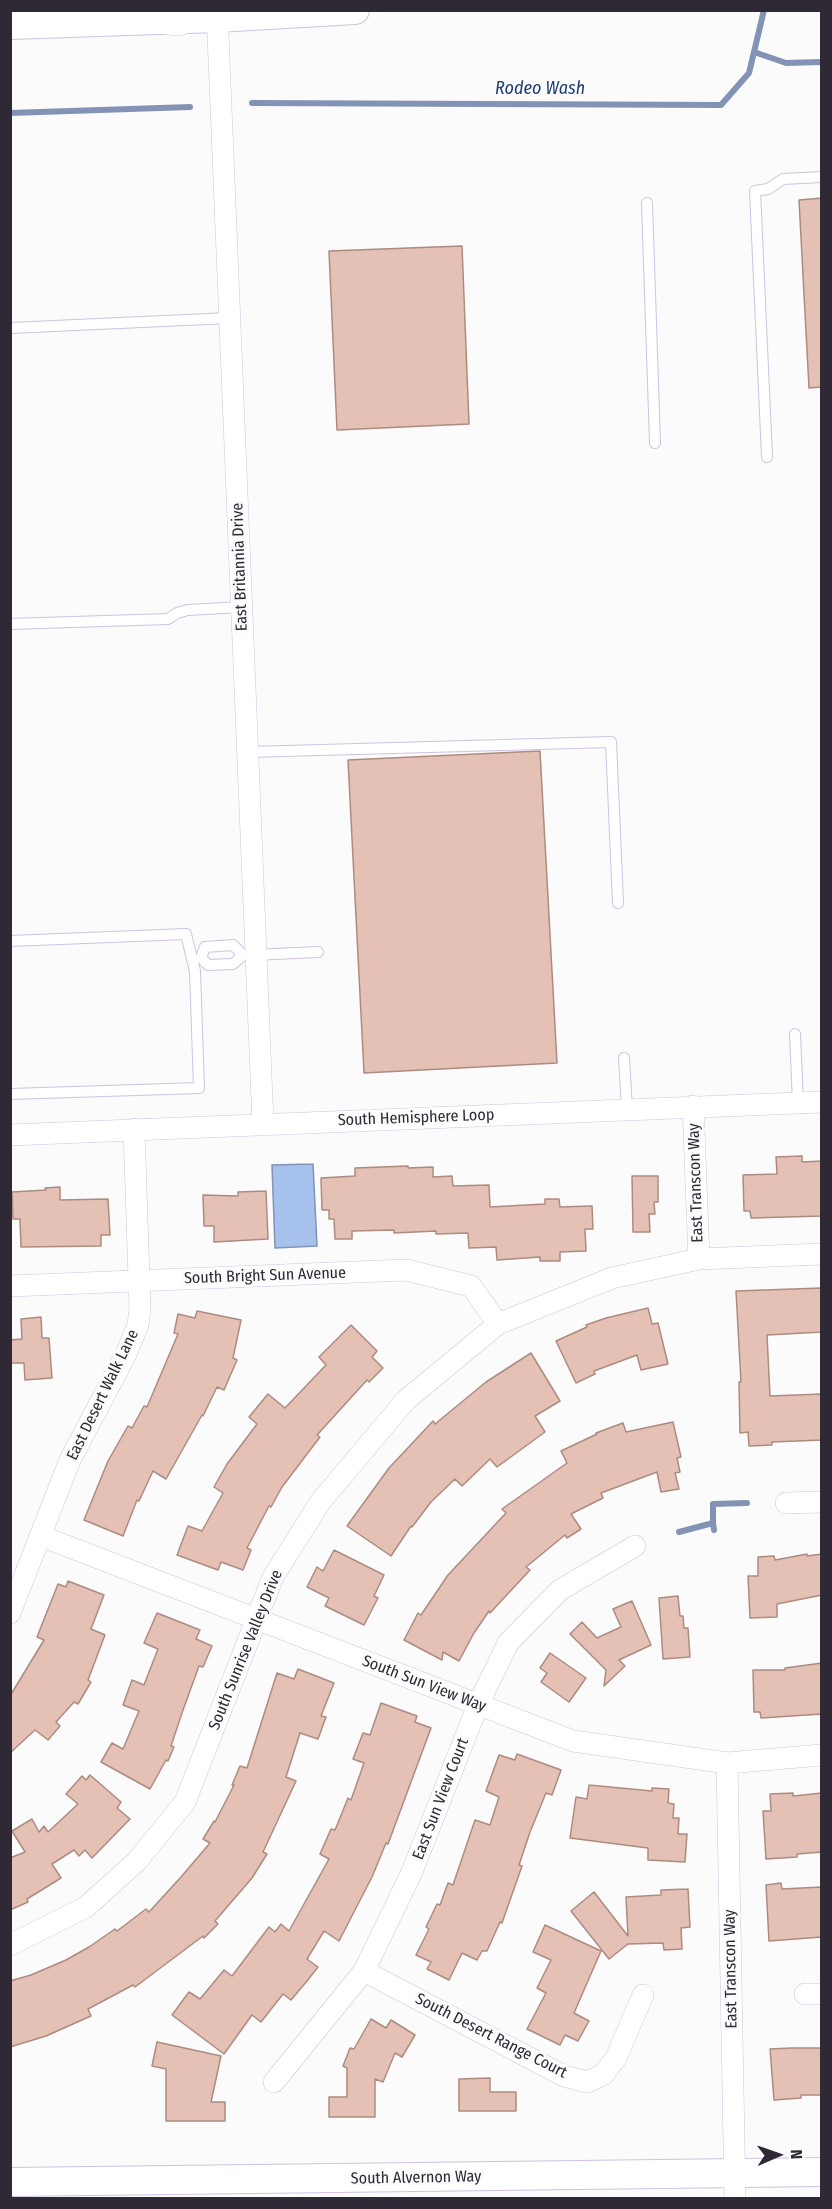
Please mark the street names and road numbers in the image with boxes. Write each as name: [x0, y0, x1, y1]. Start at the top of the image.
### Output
street label: East Britannia Drive: [228, 502, 252, 632]
street label: South Hemisphere Loop: [337, 1106, 495, 1130]
street label: East Transcon Way: [684, 1123, 708, 1243]
street label: South Bright Sun Avenue: [184, 1264, 346, 1288]
street label: East Desert Walk Lane: [63, 1326, 143, 1464]
street label: South Sunrise Valley Drive: [205, 1567, 287, 1733]
street label: South Sun View Way: [359, 1652, 489, 1716]
street label: East Sun View Court: [409, 1735, 473, 1863]
street label: East Transcon Way: [720, 1909, 742, 2029]
street label: South Desert Range Court: [412, 1989, 570, 2083]
street label: South Alvernon Way: [351, 2167, 481, 2189]

